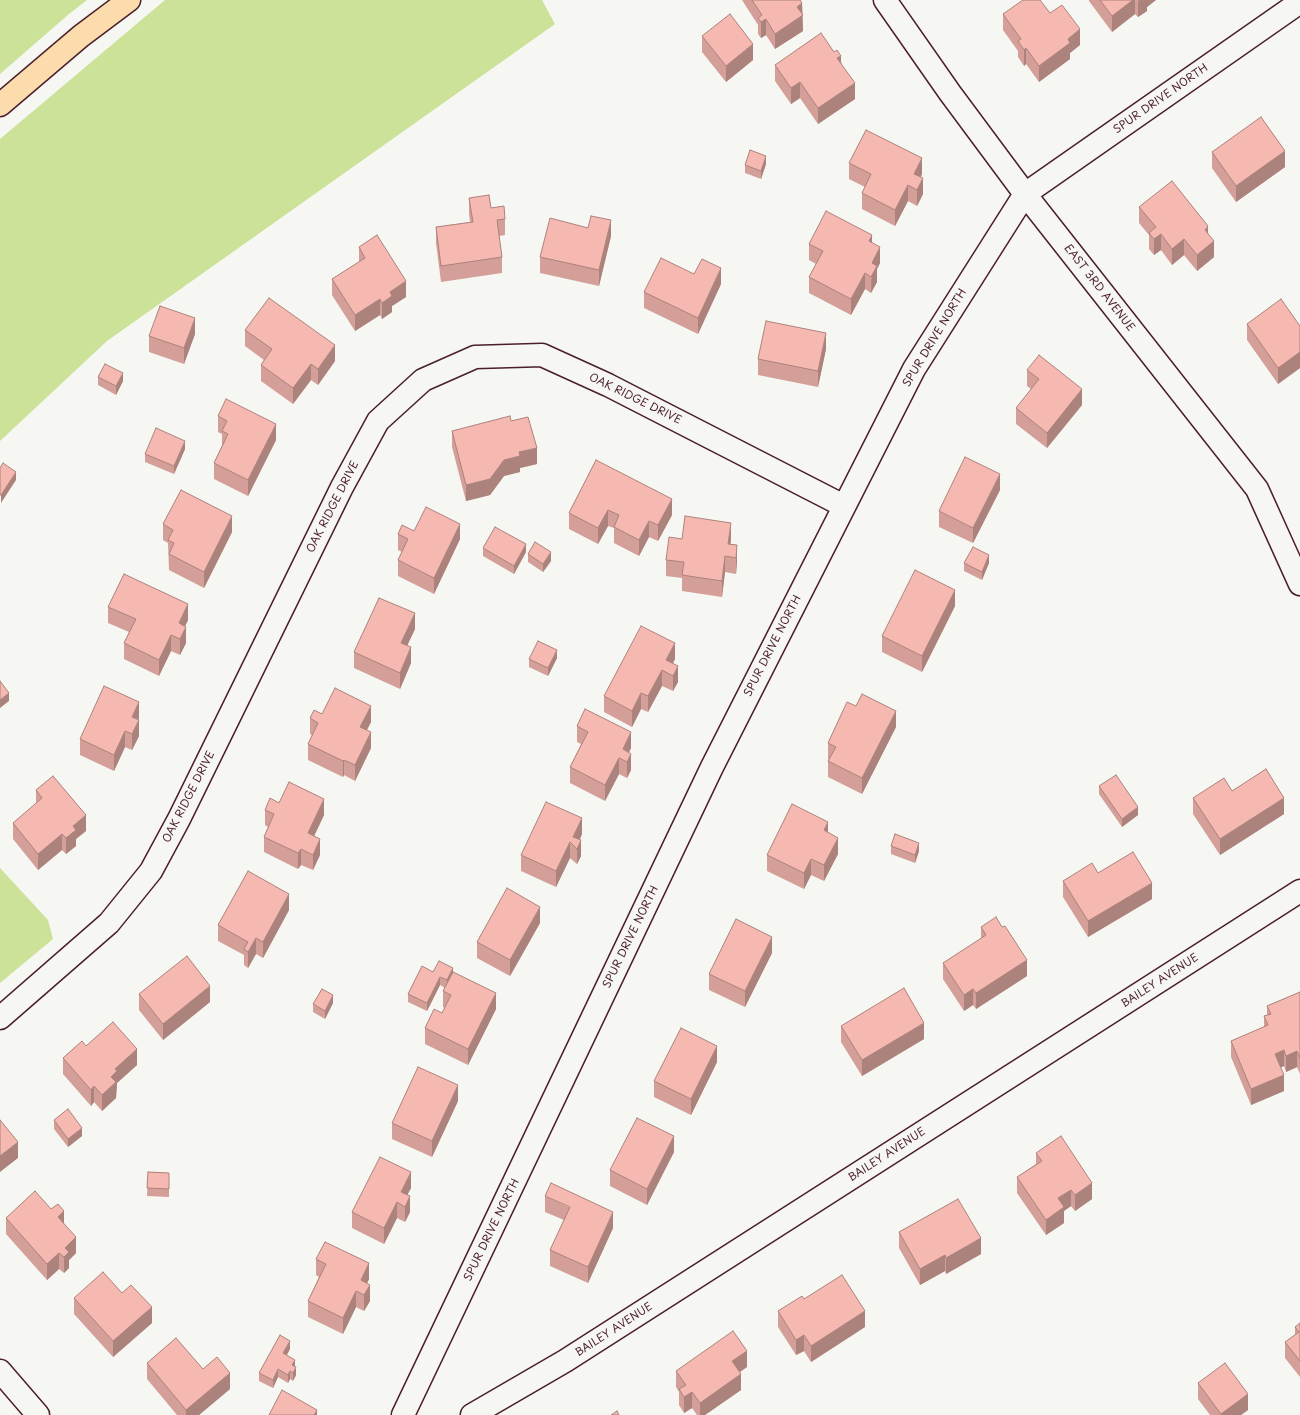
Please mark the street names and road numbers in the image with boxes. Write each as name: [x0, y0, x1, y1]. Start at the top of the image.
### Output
street label: SPUR DRIVE NORTH: [1111, 61, 1211, 137]
street label: EAST 3RD AVENUE: [1061, 242, 1137, 334]
street label: SPUR DRIVE NORTH: [900, 287, 970, 389]
street label: OAK RIDGE DRIVE: [587, 371, 683, 427]
street label: OAK RIDGE DRIVE: [304, 459, 362, 555]
street label: SPUR DRIVE NORTH: [742, 593, 804, 699]
street label: OAK RIDGE DRIVE: [160, 749, 218, 845]
street label: SPUR DRIVE NORTH: [600, 884, 662, 990]
street label: BAILEY AVENUE: [1119, 951, 1201, 1011]
street label: BAILEY AVENUE: [846, 1125, 928, 1185]
street label: SPUR DRIVE NORTH: [461, 1177, 523, 1283]
street label: BAILEY AVENUE: [573, 1300, 655, 1360]

